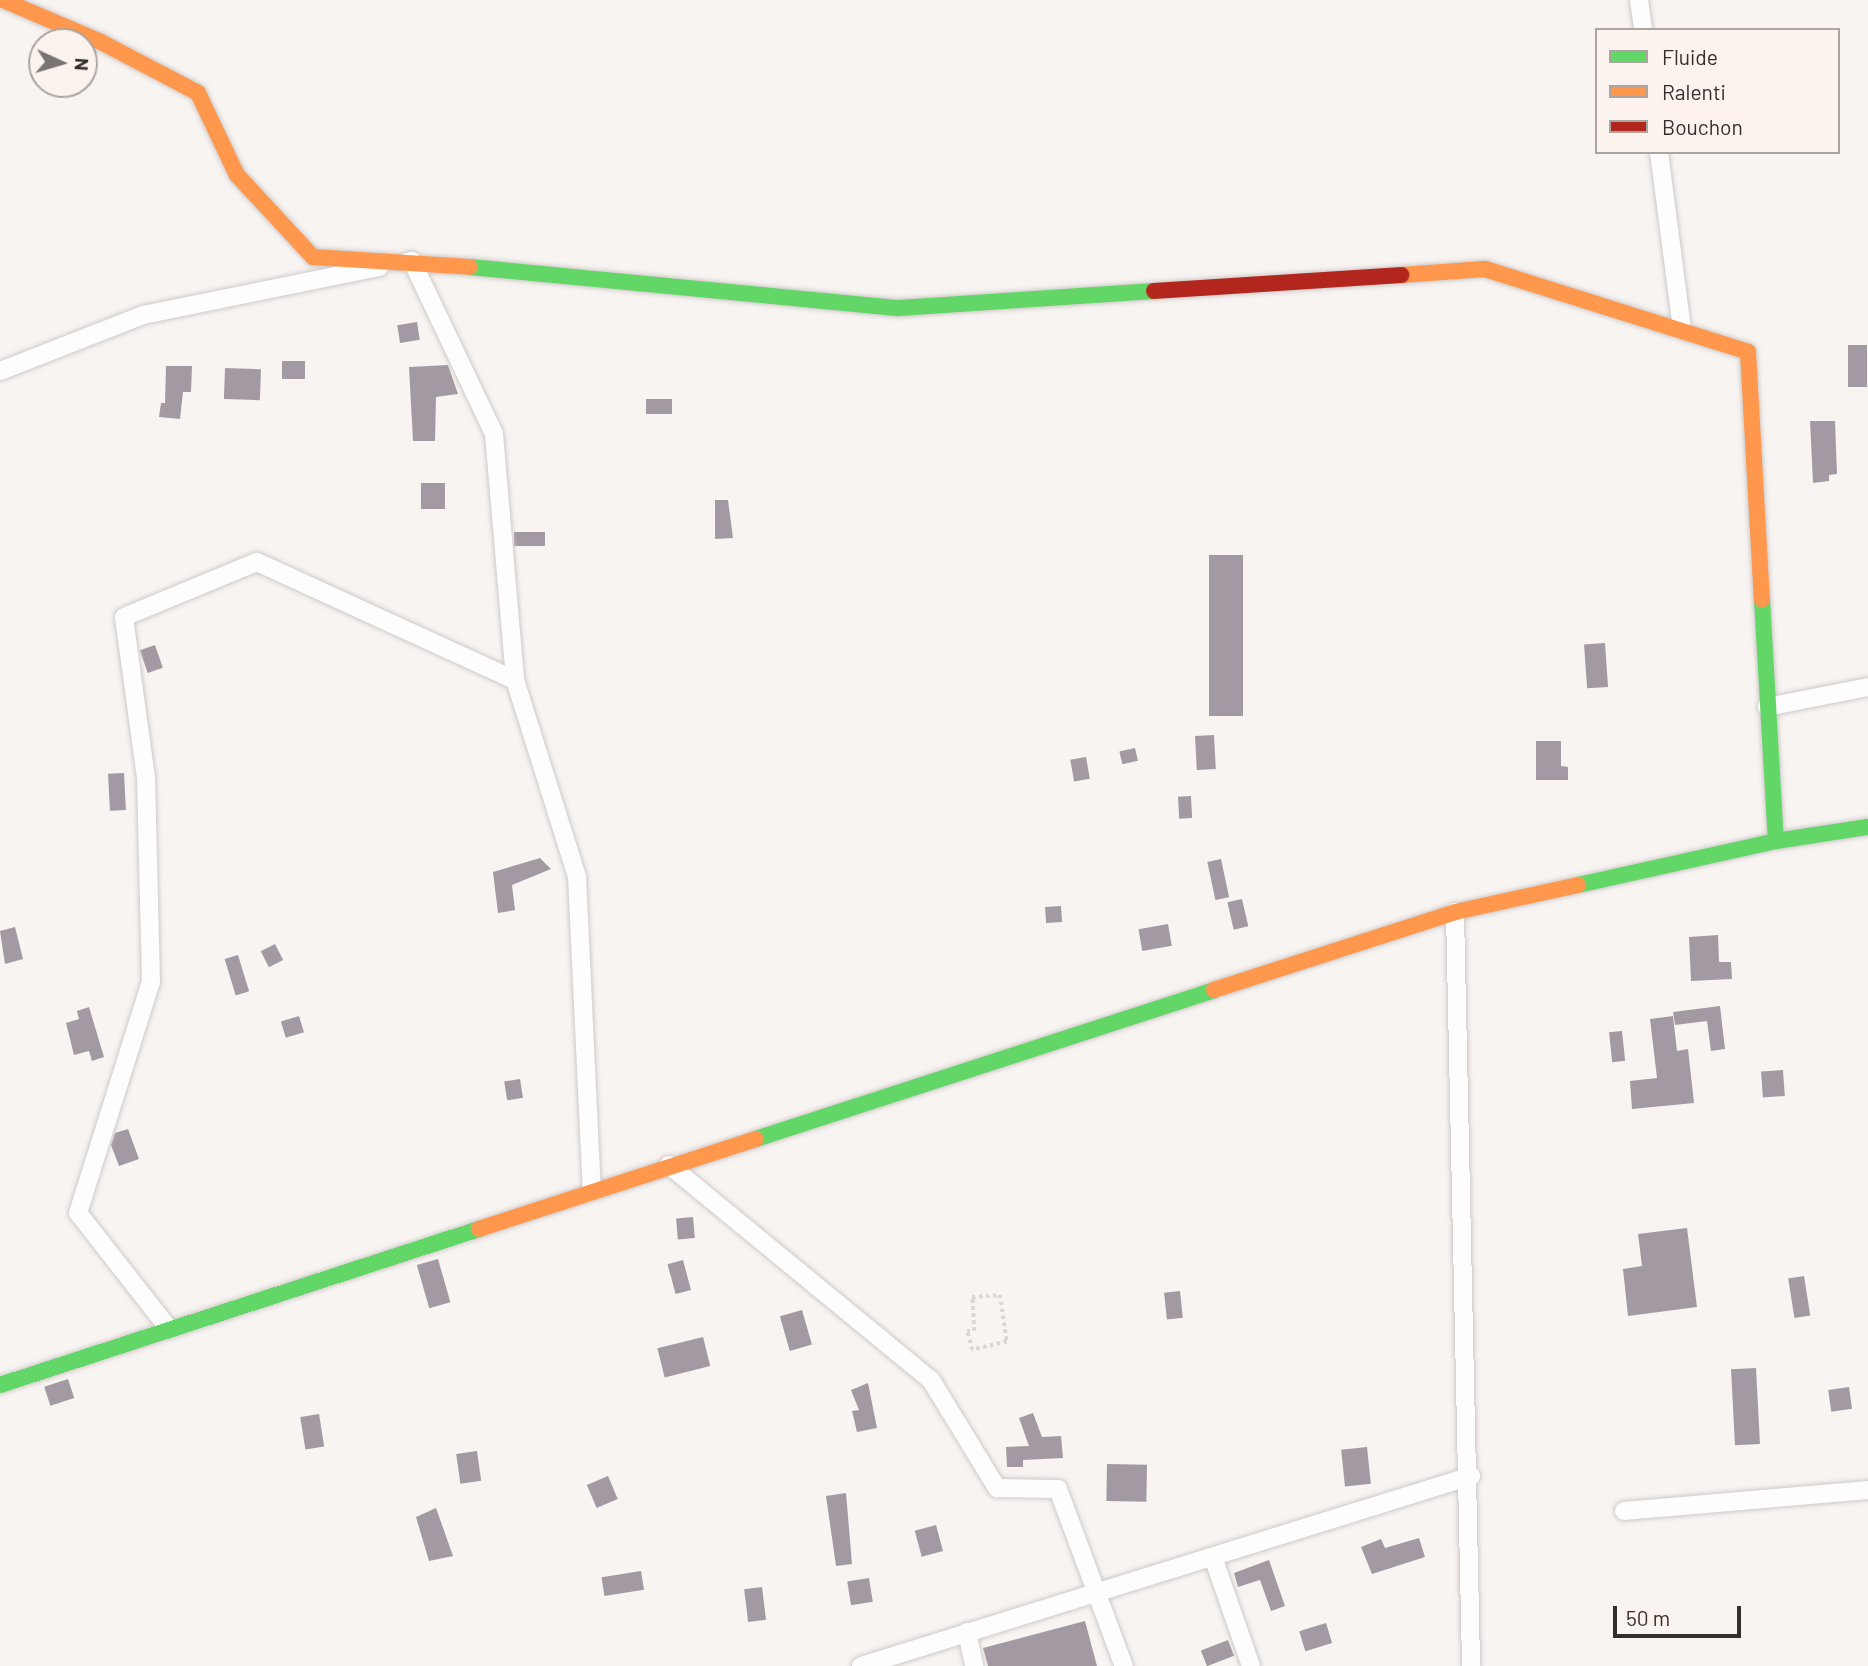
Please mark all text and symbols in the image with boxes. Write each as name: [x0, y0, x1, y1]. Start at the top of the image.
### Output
north arrow: [28, 28, 98, 98]
legend: [1595, 28, 1840, 154]
text: Fluide: [1662, 44, 1718, 69]
text: N: [71, 57, 94, 71]
text: Ralenti: [1662, 79, 1726, 104]
text: Bouchon: [1662, 114, 1743, 139]
scale bar: [1616, 1592, 1744, 1636]
text: 50 m: [1626, 1605, 1670, 1630]

